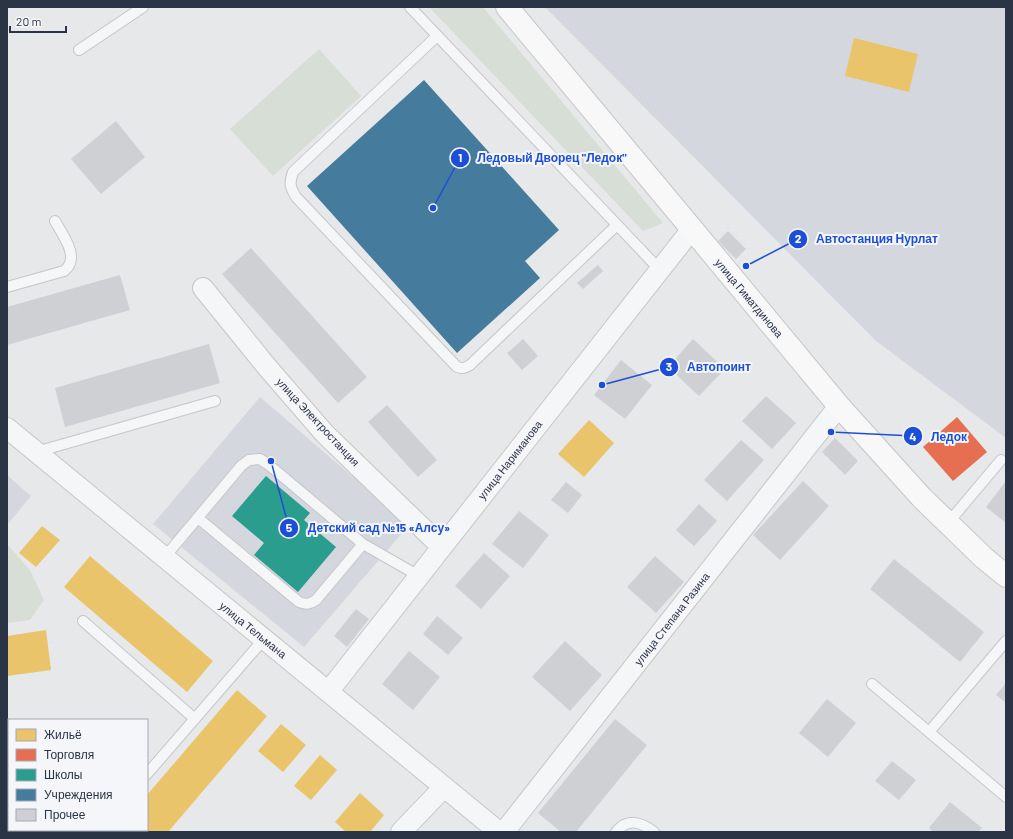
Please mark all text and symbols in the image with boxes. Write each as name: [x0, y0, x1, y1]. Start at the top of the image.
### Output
scale bar: [10, 8, 66, 34]
text: 20 m: [16, 14, 42, 28]
callout: Ледовый Дворец "Ледок": [450, 146, 635, 170]
text: 1: [458, 150, 462, 164]
text: Ледовый Дворец "Ледок": [478, 150, 627, 165]
callout: Автостанция Нурлат: [788, 227, 946, 251]
text: 2: [795, 231, 802, 245]
text: Автостанция Нурлат: [816, 231, 938, 246]
street label: улица Гиматдинова: [713, 256, 787, 340]
callout: Автопоинт: [659, 355, 759, 379]
text: 3: [666, 359, 672, 373]
text: Автопоинт: [687, 359, 751, 373]
street label: улица Электростанция: [274, 375, 363, 468]
street label: улица Нариманова: [475, 417, 545, 502]
callout: Ледок: [903, 424, 975, 448]
text: 4: [909, 429, 917, 443]
text: Ледок: [931, 429, 968, 444]
callout: Детский сад №15 «Алсу»: [279, 516, 458, 540]
text: 5: [286, 520, 293, 534]
text: Детский сад №15 «Алсу»: [308, 520, 450, 535]
street label: улица Степана Разина: [631, 569, 712, 668]
street label: улица Тельмана: [217, 599, 290, 661]
legend: [8, 719, 148, 831]
text: Жильё: [44, 727, 82, 741]
text: Торговля: [44, 747, 94, 762]
text: Школы: [44, 767, 82, 781]
text: Учреждения: [44, 787, 113, 802]
text: Прочее: [44, 807, 86, 822]

